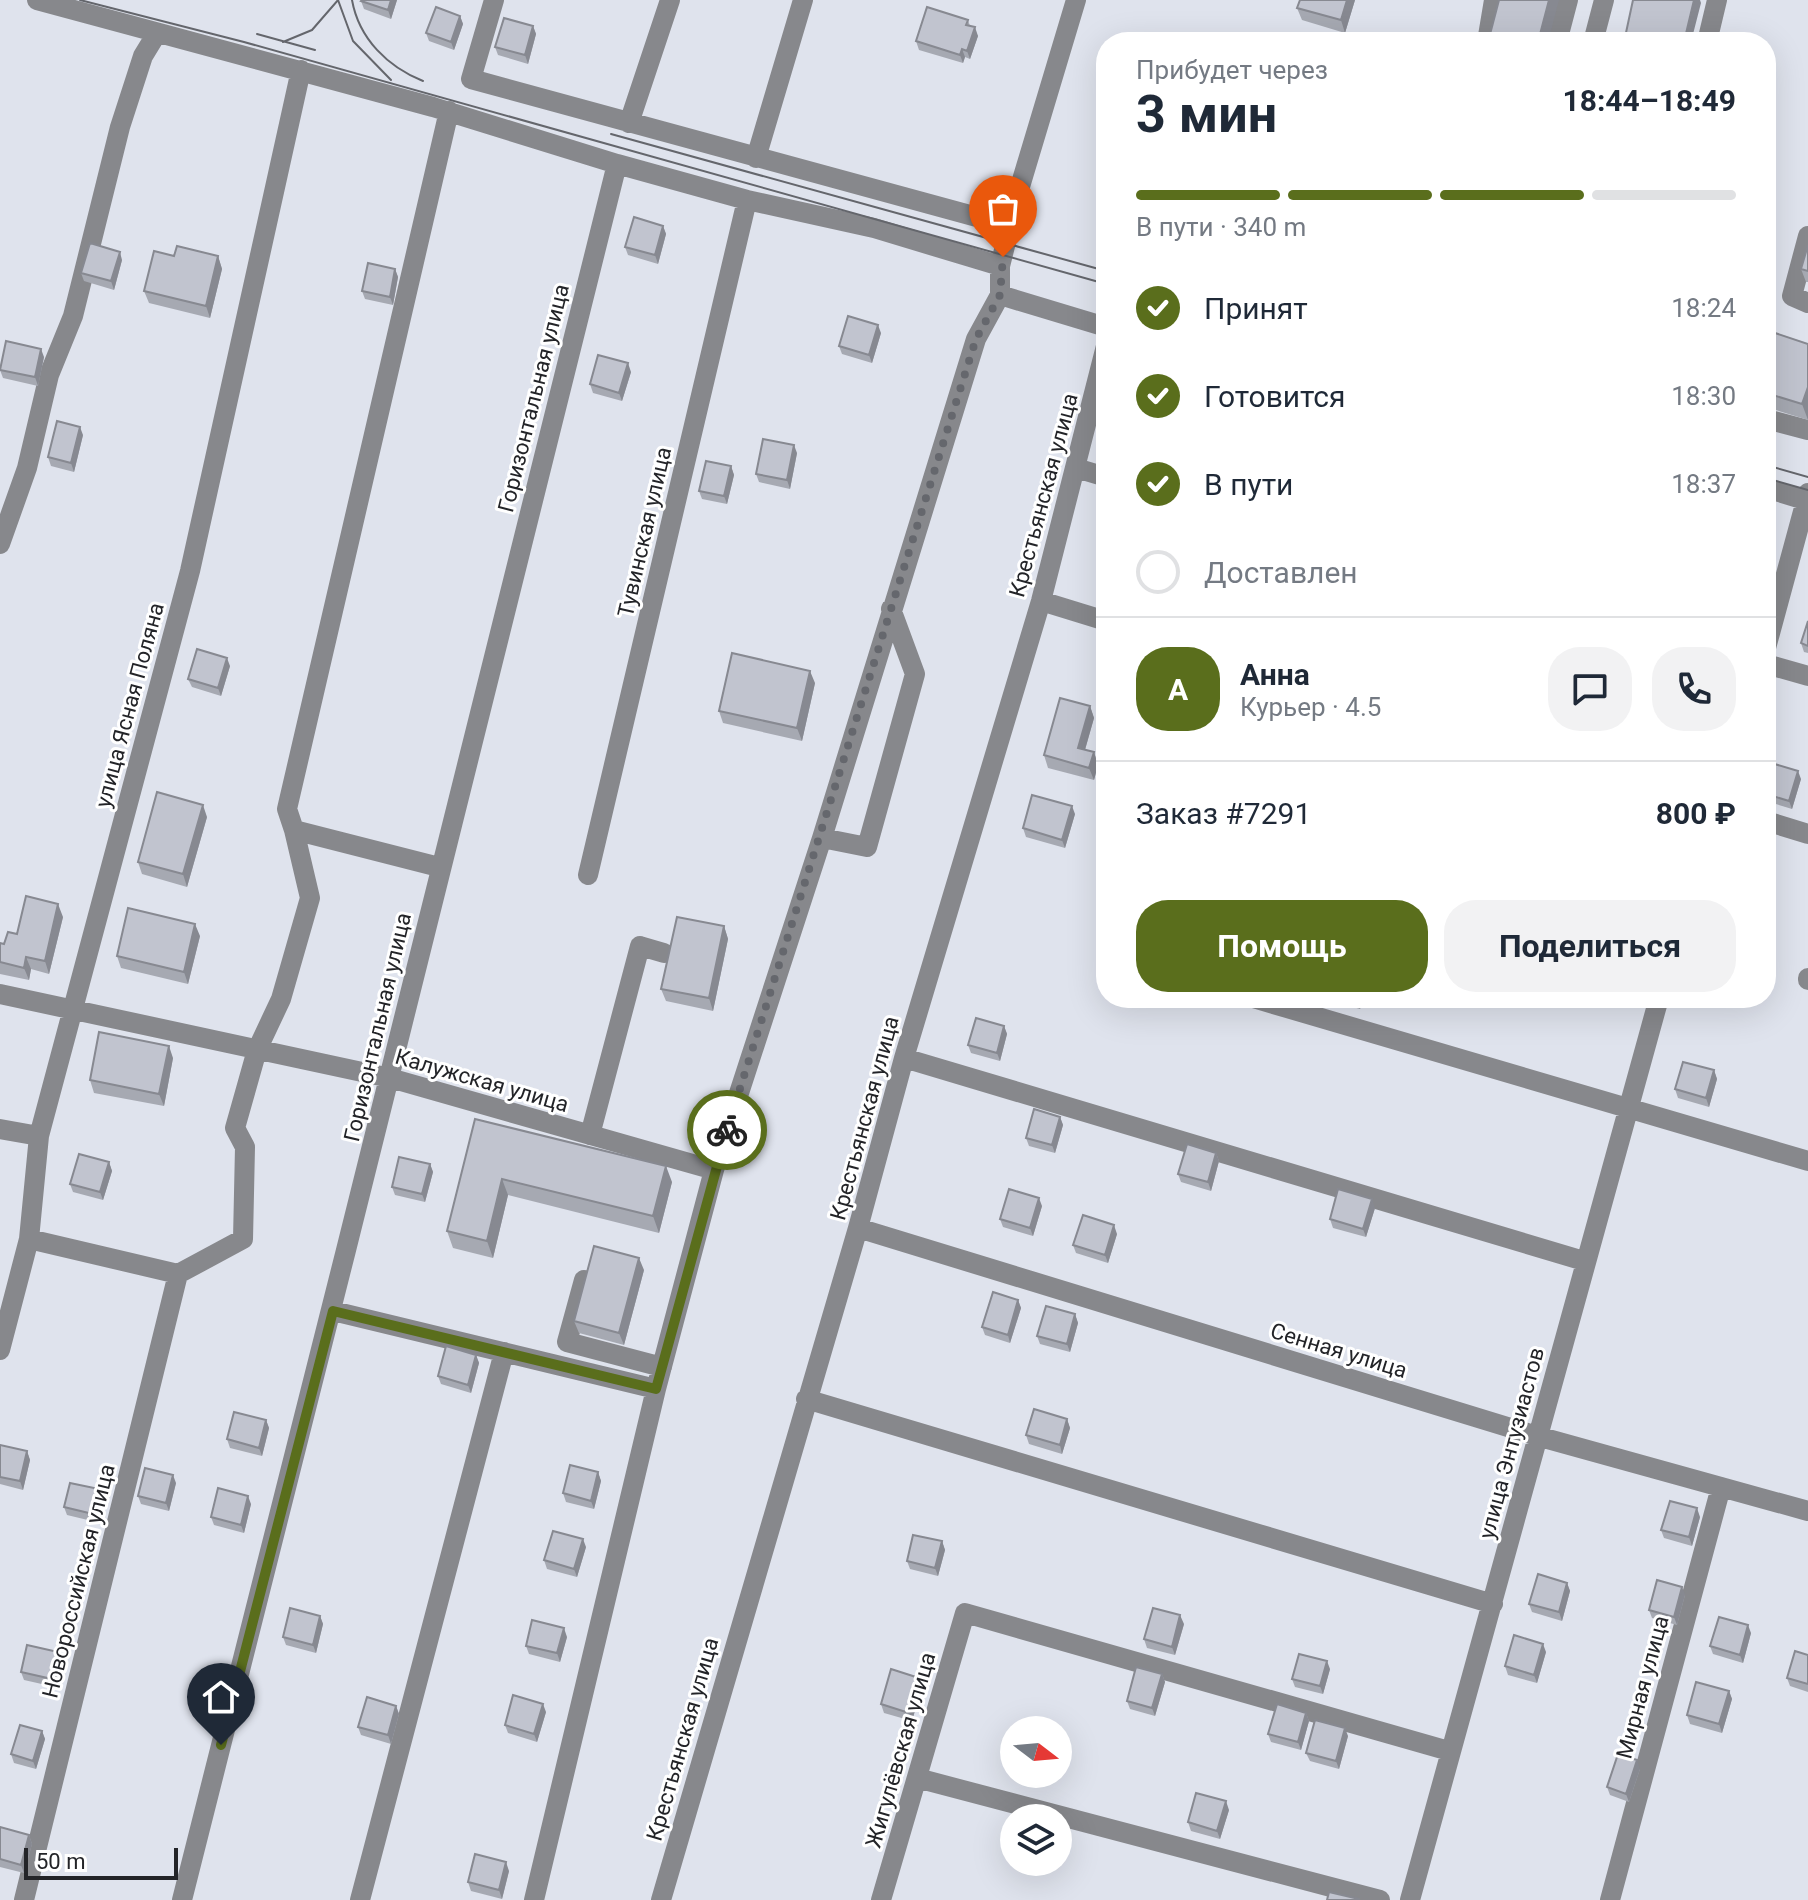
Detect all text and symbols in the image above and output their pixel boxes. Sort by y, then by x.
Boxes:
text: Прибудет через [1136,55,1328,85]
text: 18:44–18:49 [1562,83,1736,118]
text: 3 мин [1136,84,1277,145]
pin [969,175,1037,257]
icon: bag [981,187,1025,231]
text: В пути · 340 m [1136,212,1306,242]
street label: Горизонтальная улица [493,282,574,515]
icon: check [1136,286,1180,330]
text: Принят [1204,291,1308,326]
text: 18:24 [1671,293,1736,323]
icon: check [1136,374,1180,418]
text: Готовится [1204,379,1346,414]
text: 18:30 [1671,381,1736,411]
street label: Крестьянская улица [1004,390,1083,600]
street label: Тувинская улица [613,445,676,620]
icon: check [1136,462,1180,506]
text: В пути [1204,467,1293,502]
text: 18:37 [1671,469,1736,499]
text: Доставлен [1204,555,1358,590]
street label: улица Ясная Поляна [90,600,169,810]
button: chat [1548,647,1632,731]
button: phone [1652,647,1736,731]
text: Анна [1240,657,1310,692]
text: А [1168,672,1188,707]
text: Курьер · 4.5 [1240,692,1381,722]
text: Заказ #7291 [1136,796,1311,831]
text: 800 ₽ [1656,796,1736,831]
button: Помощь [1136,900,1428,992]
button: Поделиться [1444,900,1736,992]
street label: Горизонтальная улица [339,910,416,1144]
street label: Крестьянская улица [825,1013,904,1223]
street label: Калужская улица [392,1044,571,1117]
courier [687,1090,767,1170]
icon: bike [705,1108,749,1152]
street label: Сенная улица [1268,1318,1410,1383]
street label: улица Энтузиастов [1474,1345,1549,1542]
street label: Новороссийская улица [37,1462,120,1701]
street label: Мирная улица [1611,1613,1674,1761]
street label: Крестьянская улица [642,1635,723,1844]
street label: Жигулёвская улица [861,1650,940,1851]
pin [187,1663,255,1745]
icon: home [199,1675,243,1719]
north arrow [1000,1716,1072,1788]
map controls [1000,1716,1072,1876]
button: layers [1000,1804,1072,1876]
scale bar [24,1844,178,1880]
text: 50 m [36,1849,85,1874]

